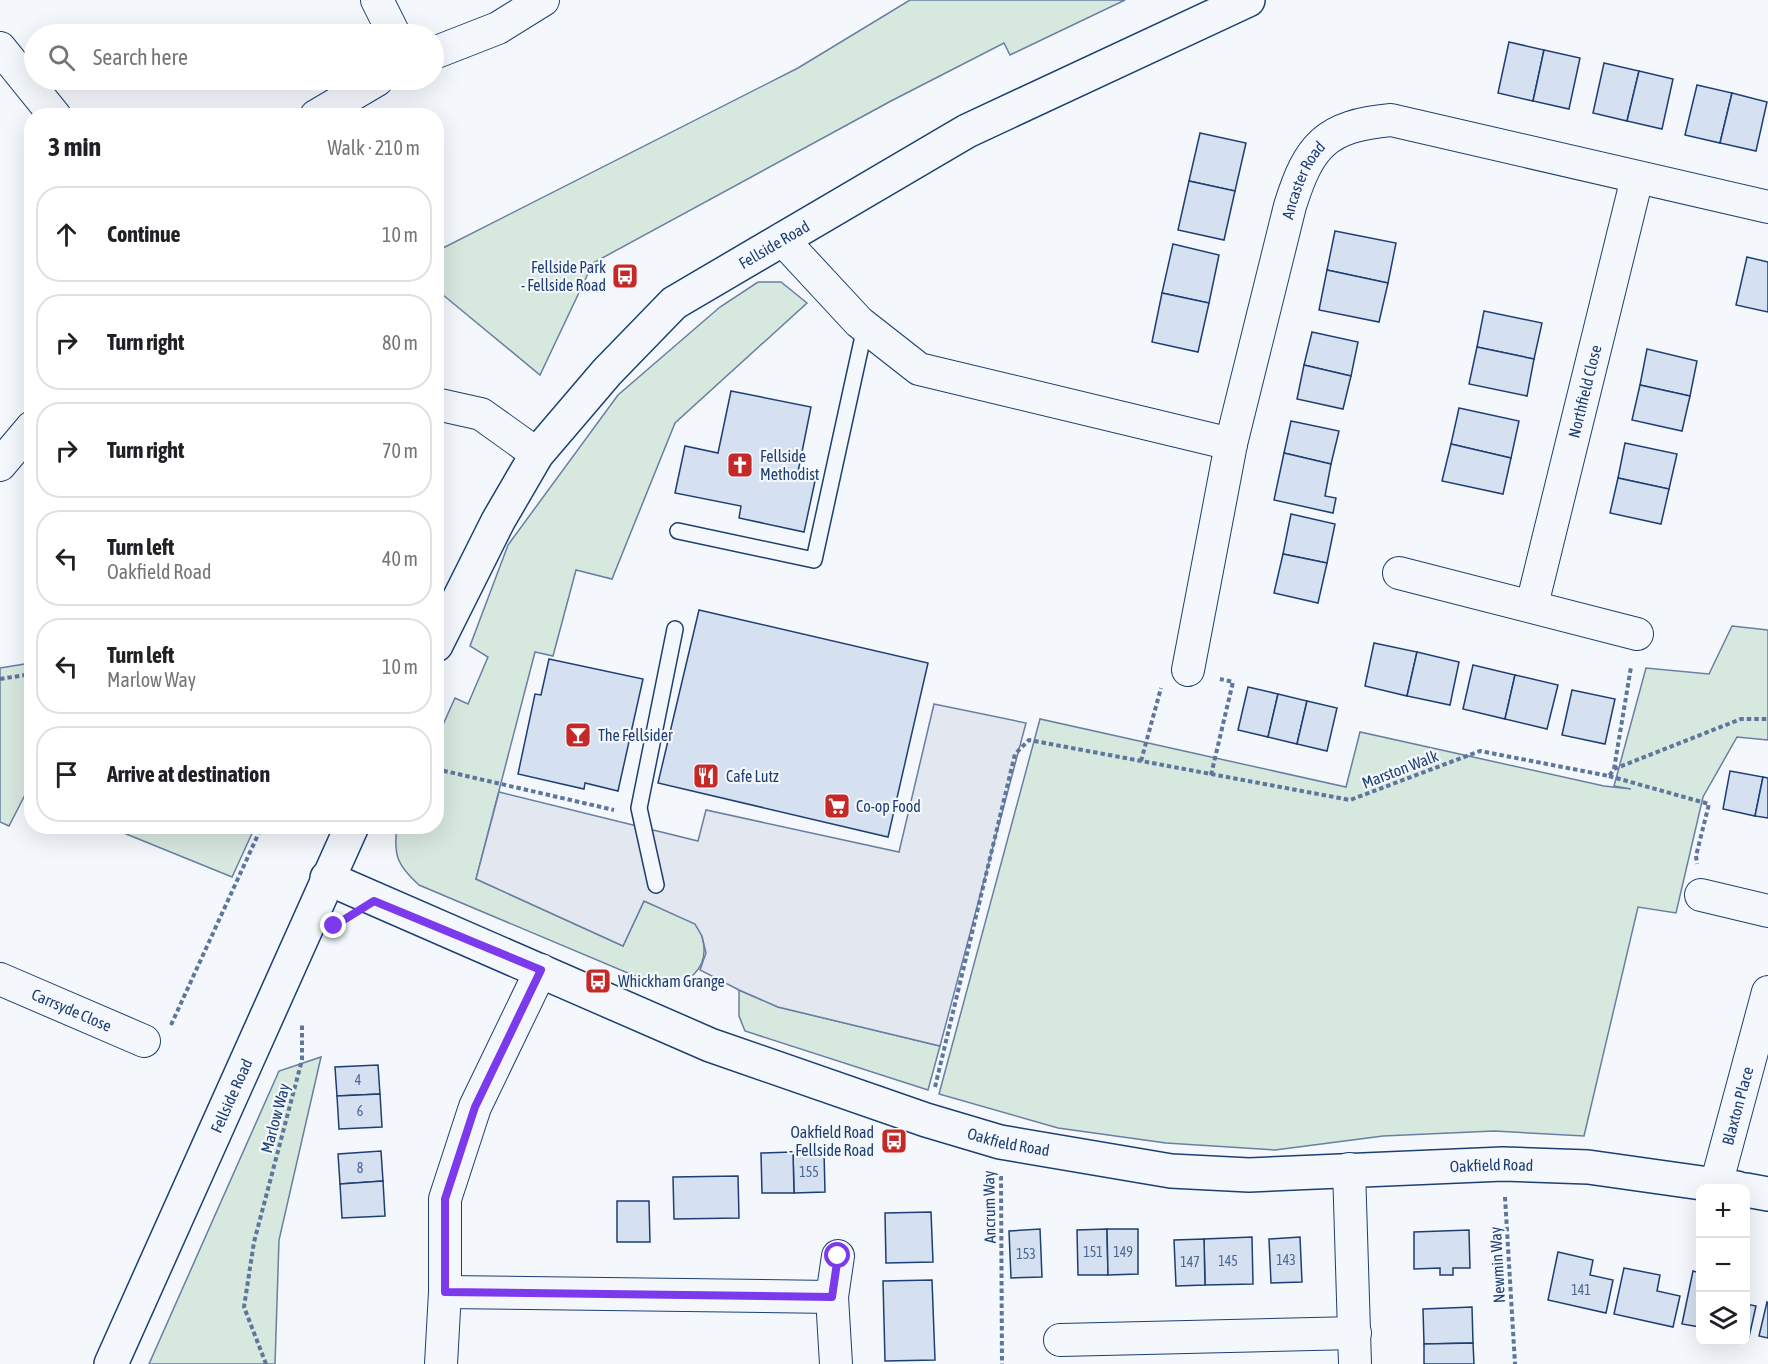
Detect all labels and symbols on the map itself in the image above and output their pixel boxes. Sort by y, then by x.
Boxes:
street label: Ancaster Road [1278,137,1328,221]
street label: Fellside Road [735,217,812,272]
place label: Fellside Park - Fellside Road [521,258,606,294]
bus stop icon: Fellside Park - Fellside Road [610,261,640,291]
street label: Northfield Close [1564,343,1605,440]
place label: Fellside Methodist [760,447,820,483]
church icon: Fellside Methodist [725,450,755,480]
bar icon: The Fellsider [563,720,593,750]
place label: The Fellsider [598,726,673,744]
street label: Marston Walk [1359,746,1441,792]
restaurant icon: Cafe Lutz [691,761,721,791]
place label: Cafe Lutz [726,767,779,785]
supermarket icon: Co-op Food [822,791,852,821]
place label: Co-op Food [856,797,921,816]
route end [320,912,346,938]
bus stop icon: Whickham Grange [583,966,613,996]
place label: Whickham Grange [618,972,725,991]
street label: Carrsyde Close [29,985,114,1035]
street label: Fellside Road [207,1056,256,1135]
street label: Blaxton Place [1718,1065,1756,1147]
house number: 4 [355,1072,362,1088]
street label: Marlow Way [257,1081,294,1155]
house number: 6 [357,1103,364,1119]
place label: Oakfield Road - Fellside Road [789,1123,874,1159]
street label: Oakfield Road [965,1124,1051,1159]
bus stop icon: Oakfield Road - Fellside Road [879,1126,909,1156]
street label: Oakfield Road [1449,1155,1534,1175]
house number: 8 [357,1160,364,1176]
house number: 155 [799,1164,819,1180]
street label: Ancrum Way [979,1170,1000,1244]
street label: Newmin Way [1486,1226,1509,1304]
route start [824,1242,850,1268]
house number: 151 [1083,1244,1103,1260]
house number: 149 [1113,1244,1133,1260]
house number: 153 [1016,1246,1036,1262]
house number: 143 [1276,1252,1296,1268]
house number: 145 [1218,1253,1238,1269]
house number: 147 [1180,1254,1200,1270]
house number: 141 [1571,1282,1591,1298]

